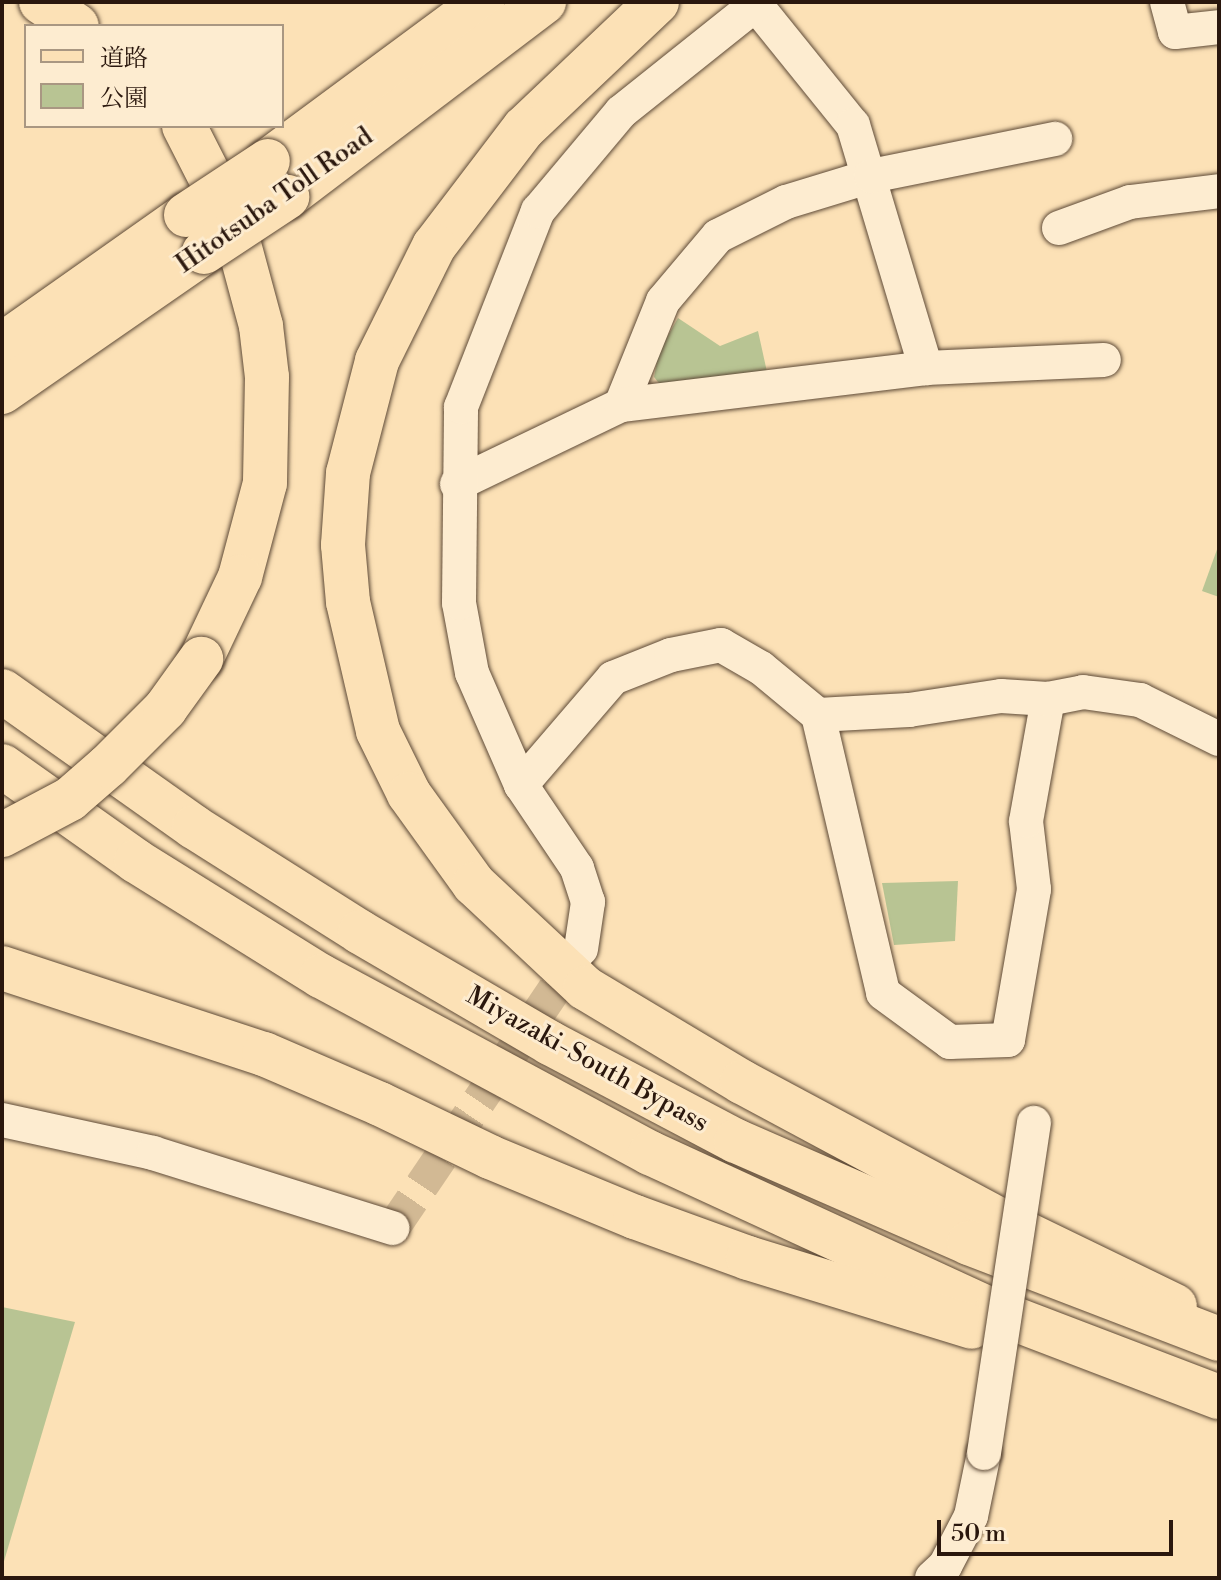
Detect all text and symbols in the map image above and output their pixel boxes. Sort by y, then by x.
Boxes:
legend [24,24,284,128]
text: 道路 [100,44,148,74]
text: 公園 [100,84,148,114]
street label: Hitotsuba Toll Road [171,121,379,281]
street label: Miyazaki-South Bypass [461,980,713,1140]
scale bar [941,1504,1177,1554]
text: 50 m [951,1519,1006,1549]

